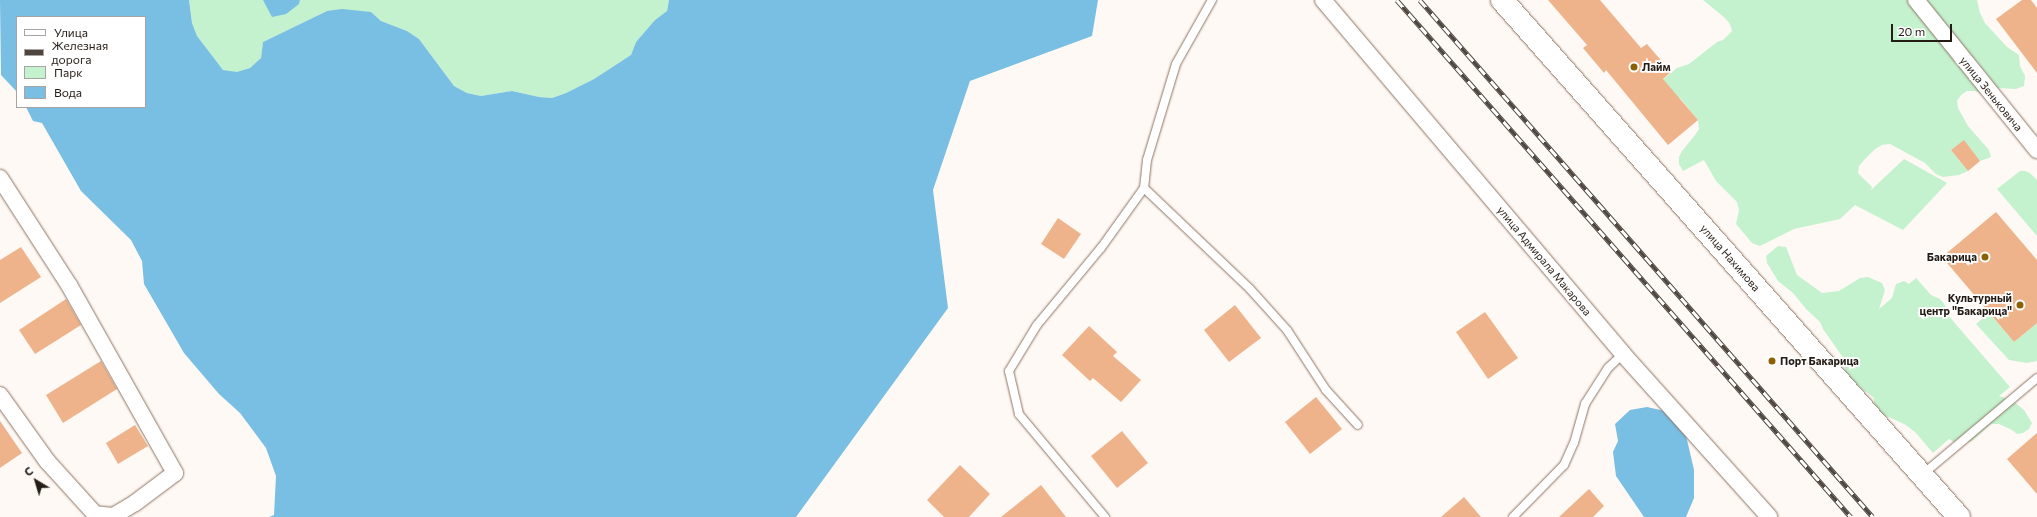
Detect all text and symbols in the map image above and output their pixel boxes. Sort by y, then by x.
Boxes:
legend [16,16,146,108]
scale bar [1893,16,1954,42]
text: 20 m [1898,24,1925,38]
text: Улица [54,25,88,39]
text: Железная дорога [52,38,108,66]
street label: улица Зеньковича [1957,54,2025,134]
place label: Лайм [1642,60,1671,74]
marker: Лайм [1629,62,1639,72]
text: Парк [54,65,83,79]
text: Вода [54,85,82,99]
street label: улица Адмирала Макарова [1494,204,1594,318]
street label: улица Нахимова [1697,222,1763,294]
place label: Бакарица [1927,250,1977,264]
marker: Бакарица [1980,252,1990,262]
place label: Культурный центр "Бакарица" [1920,292,2012,318]
marker: Культурный центр "Бакарица" [2015,300,2025,310]
place label: Порт Бакарица [1780,354,1859,368]
marker: Порт Бакарица [1767,356,1777,366]
north arrow [16,461,56,501]
text: С [21,464,35,479]

